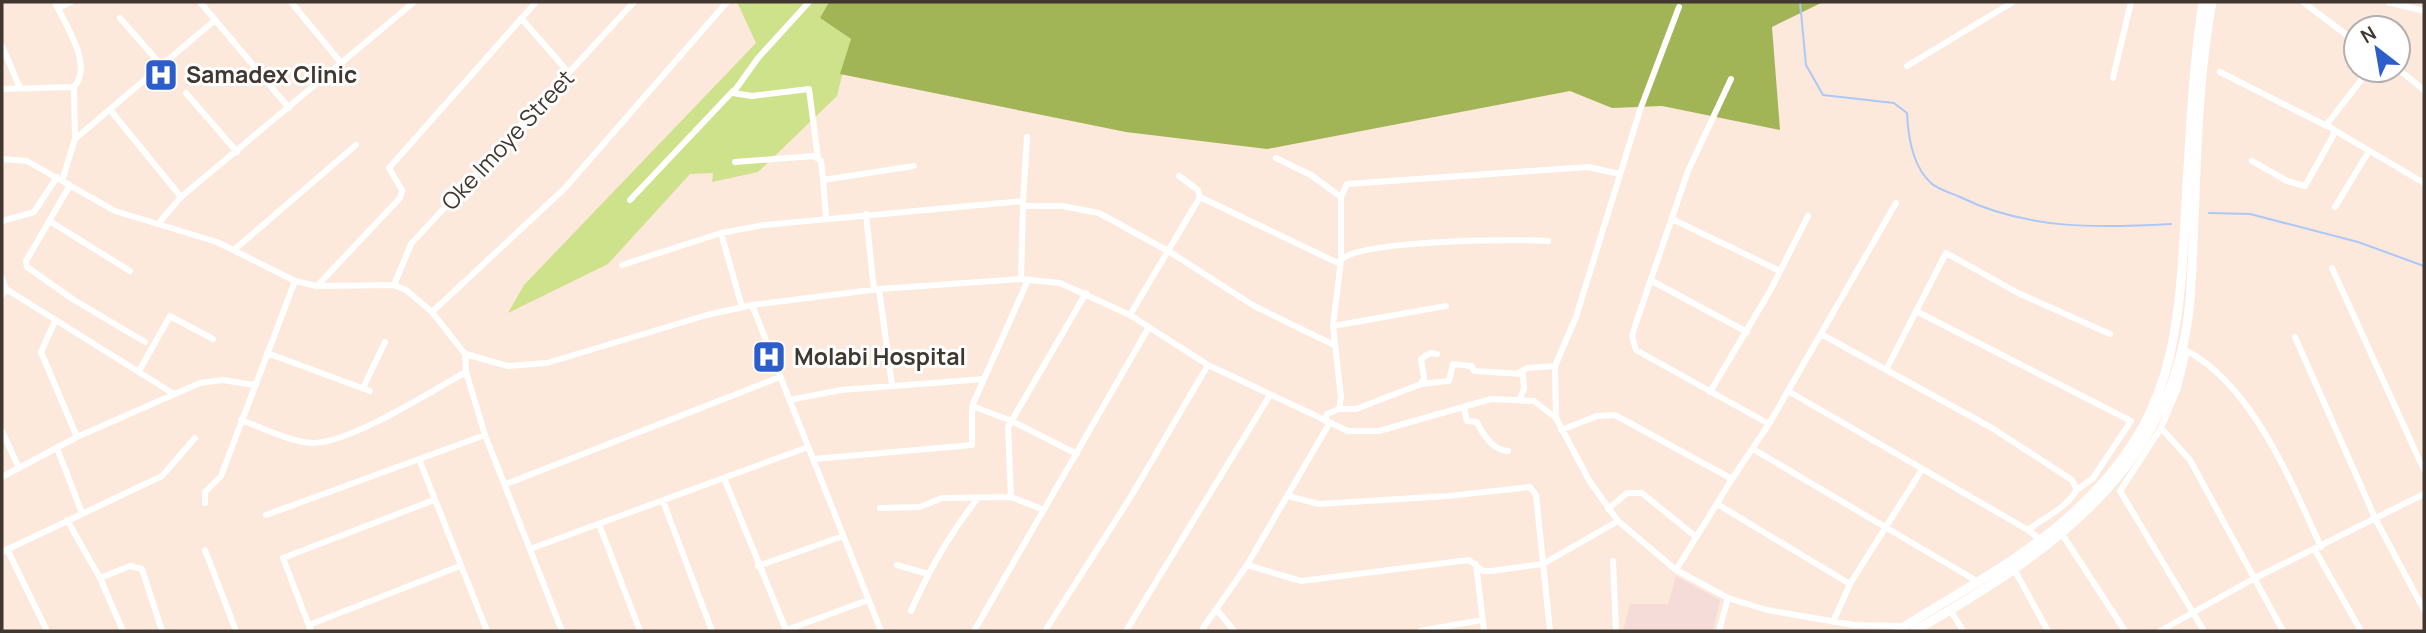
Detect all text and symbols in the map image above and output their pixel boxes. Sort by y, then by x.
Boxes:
north arrow [2342,14,2412,84]
text: N [2356,20,2381,49]
hospital icon: Samadex Clinic [142,56,180,94]
place label: Samadex Clinic [186,58,357,90]
street label: Oke Imoye Street [434,62,581,216]
hospital icon: Molabi Hospital [750,338,788,376]
place label: Molabi Hospital [794,340,966,372]

